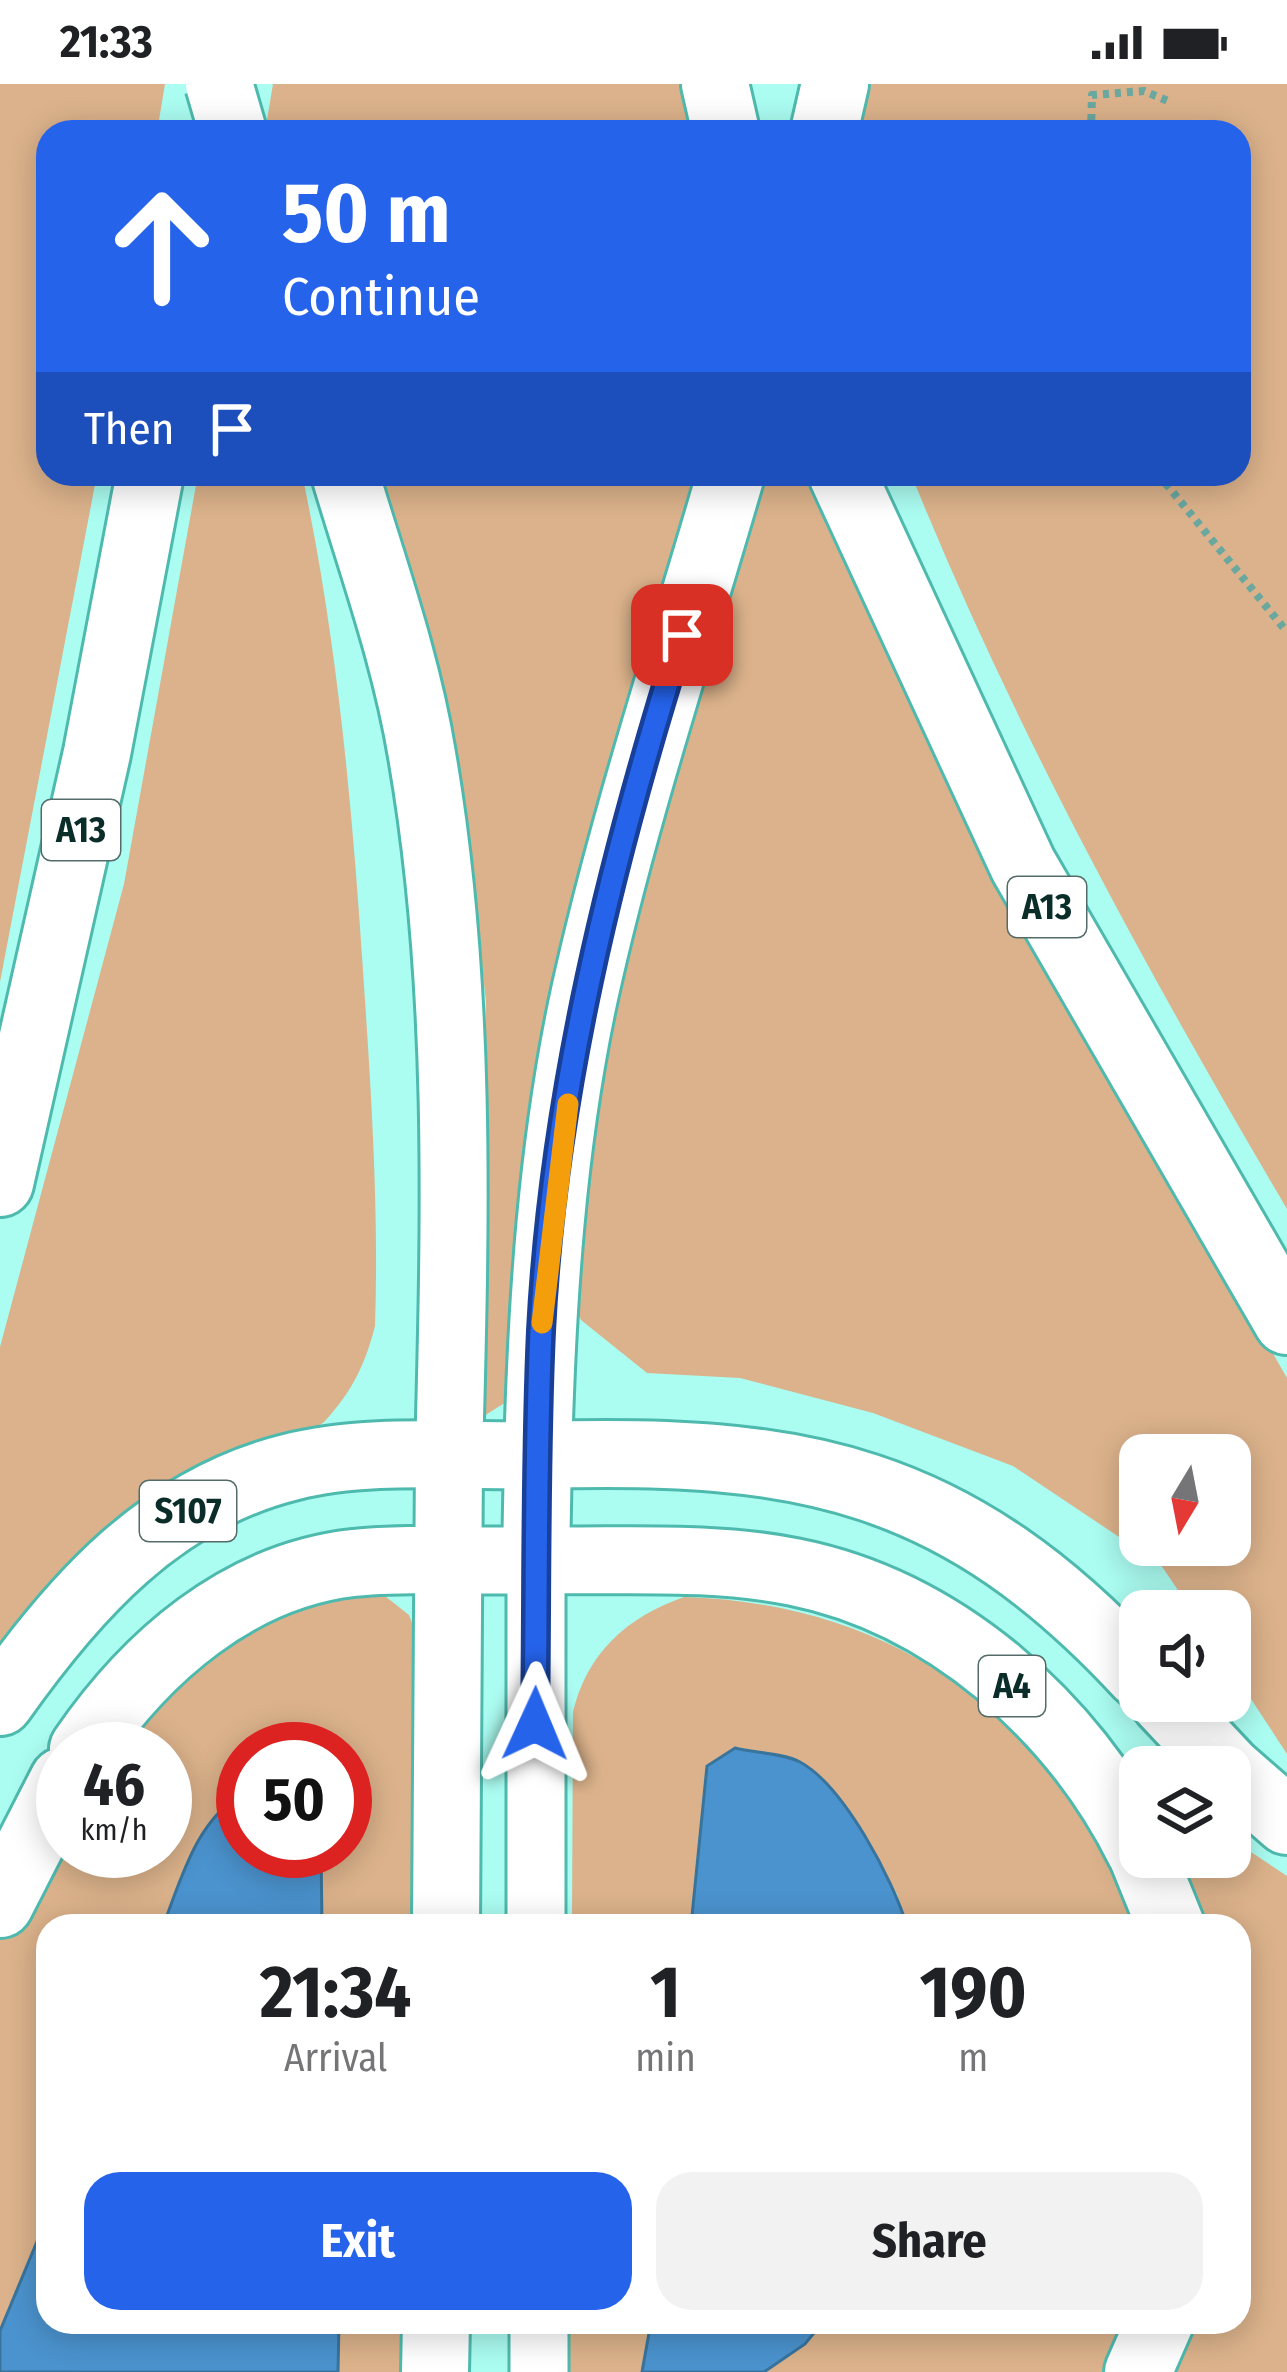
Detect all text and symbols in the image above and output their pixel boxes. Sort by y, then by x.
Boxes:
text: 21:33 [60,15,153,69]
text: 50 m [282,163,451,264]
icon: ahead [84,168,240,324]
text: Continue [282,265,480,329]
icon: arrive [199,396,265,462]
text: Then [84,402,175,456]
pin [631,584,733,686]
icon: arrive [649,602,715,668]
road number: A13 [42,800,120,860]
road number: A13 [1008,877,1086,937]
north arrow [1119,1434,1251,1566]
map controls [1119,1434,1251,1878]
road number: S107 [140,1481,236,1541]
button: sound [1119,1590,1251,1722]
road number: A4 [979,1656,1045,1716]
position arrow [472,1661,598,1787]
speed limit sign: 50 [216,1722,372,1878]
button: layers [1119,1746,1251,1878]
text: 46 [83,1749,145,1821]
text: km/h [81,1812,147,1848]
text: 21:34 [260,1950,411,2036]
text: 1 [650,1950,681,2036]
text: 190 [920,1950,1027,2036]
text: Arrival [284,2035,387,2081]
text: min [635,2035,696,2081]
text: m [958,2035,988,2081]
button: Exit [84,2172,632,2310]
button: Share [656,2172,1203,2310]

